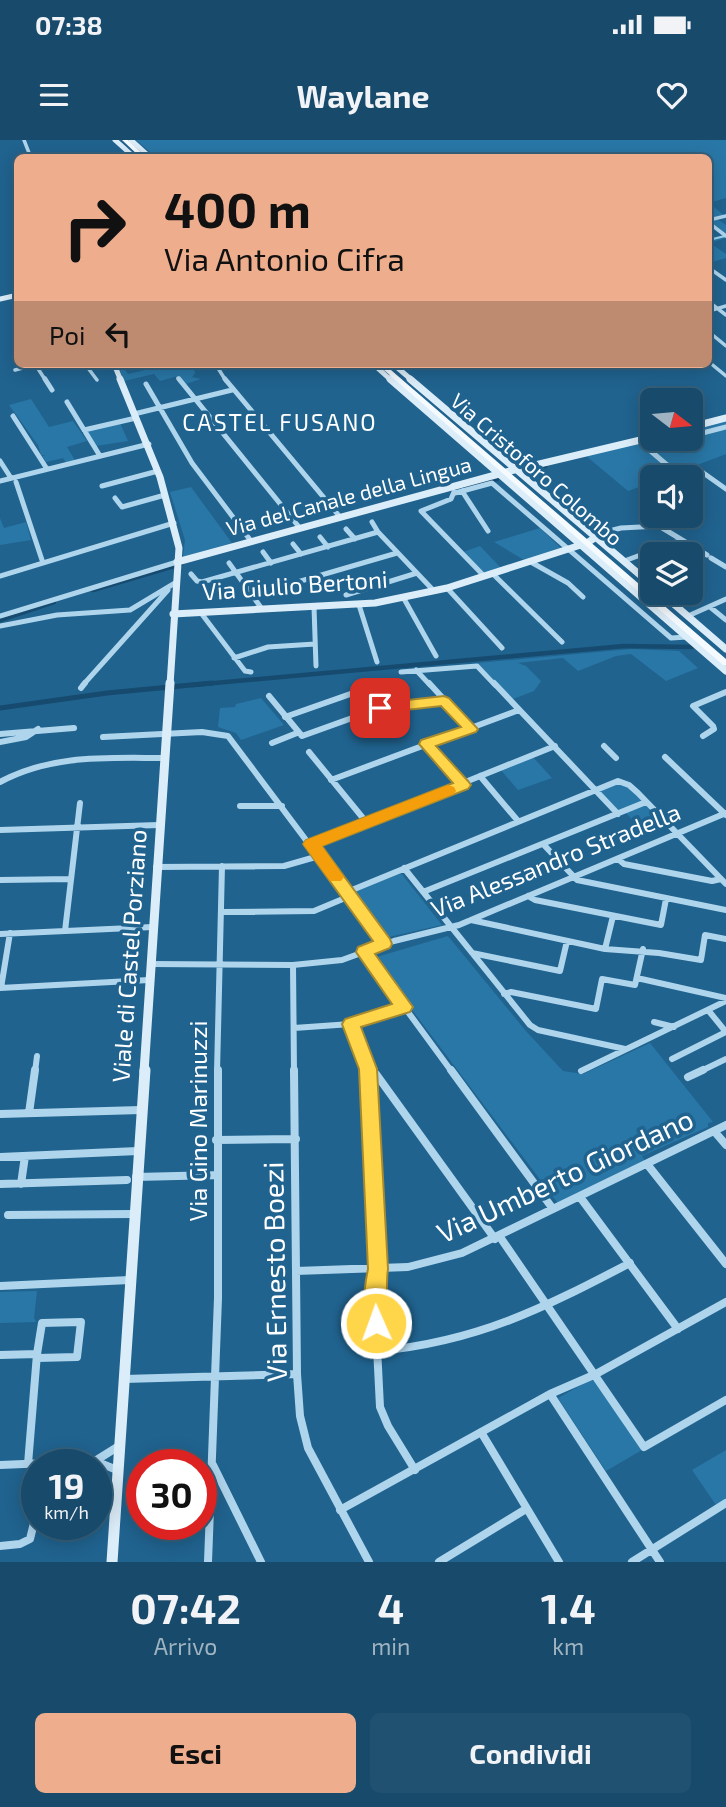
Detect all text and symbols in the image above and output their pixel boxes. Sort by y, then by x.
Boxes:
text: 07:38 [35,9,103,40]
icon: menu [35,76,73,114]
text: Waylane [296,76,430,114]
icon: heart [653,76,691,114]
text: 400 m [164,179,311,238]
icon: right [49,182,140,273]
text: Via Antonio Cifra [164,239,405,277]
icon: left [99,315,137,353]
text: Poi [49,319,85,350]
street label: Via Cristoforo Colombo [446,388,628,550]
north arrow [640,388,704,452]
map controls [640,388,703,605]
district label: CASTEL FUSANO [182,408,378,436]
street label: Via del Canale della Lingua [223,451,474,540]
button: sound [640,465,703,528]
button: layers [640,542,703,605]
street label: Via Giulio Bertoni [201,564,389,605]
pin [350,678,410,738]
icon: arrive [361,689,399,727]
street label: Via Alessandro Stradella [427,796,684,923]
street label: Viale di Castel Porziano [105,829,152,1083]
street label: Via Gino Marinuzzi [183,1021,212,1221]
street label: Via Umberto Giordano [431,1101,698,1249]
street label: Via Ernesto Boezi [255,1162,293,1382]
position arrow [339,1286,413,1360]
speed limit sign: 30 [126,1449,217,1540]
text: 19 [49,1464,84,1506]
text: km/h [44,1501,89,1523]
text: 07:42 [130,1582,241,1632]
text: 4 [377,1582,404,1632]
text: 1.4 [541,1582,596,1632]
text: Arrivo [154,1632,217,1660]
text: min [371,1632,410,1660]
text: km [552,1632,584,1660]
button: Esci [35,1713,356,1793]
button: Condividi [370,1713,691,1793]

